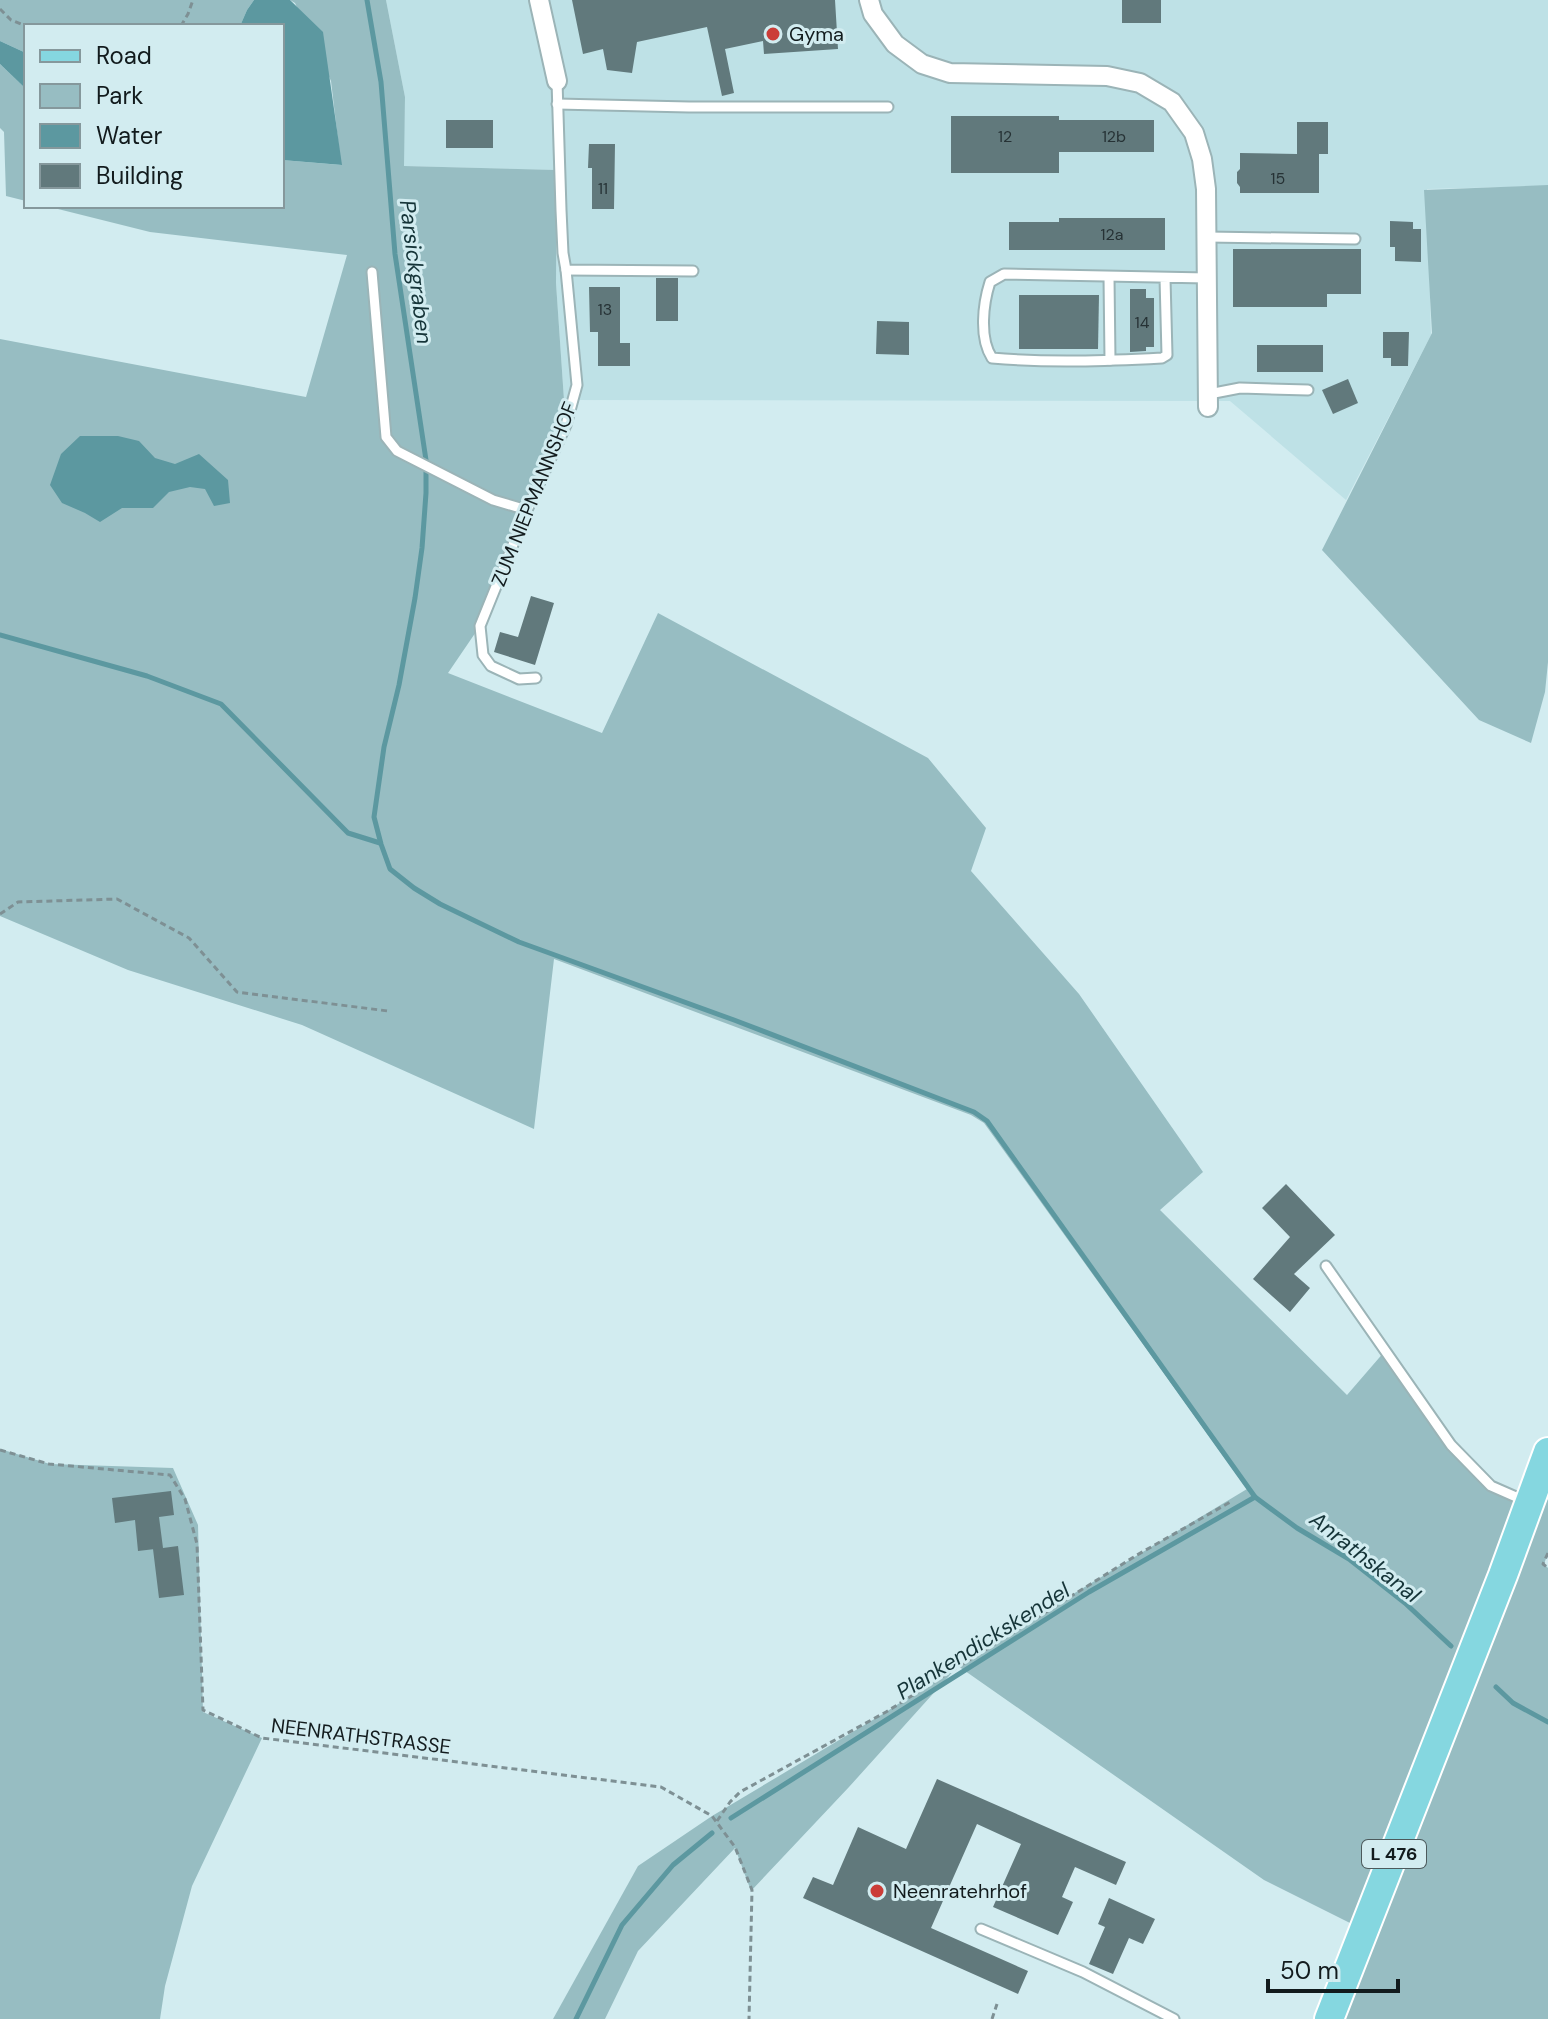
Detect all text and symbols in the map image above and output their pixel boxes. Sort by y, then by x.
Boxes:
place label: Gyma [789,21,844,47]
legend [24,24,284,208]
marker: Gyma [764,25,782,43]
text: Road [96,40,152,71]
text: Park [96,80,143,111]
text: Water [96,120,162,151]
house number: 12 [998,126,1012,147]
house number: 12b [1102,126,1126,147]
text: Building [96,160,183,191]
house number: 15 [1271,168,1285,189]
house number: 11 [598,178,608,199]
water label: Parsickgraben [393,198,439,346]
house number: 12a [1101,224,1123,245]
house number: 13 [598,299,612,320]
house number: 14 [1135,312,1150,333]
street label: ZUM NIEPMANNSHOF [485,398,583,590]
water label: Anrathskanal [1303,1504,1427,1610]
water label: Plankendickskendel [891,1575,1076,1706]
street label: NEENRATHSTRASSE [270,1712,452,1760]
road number: L 476 [1362,1840,1426,1868]
place label: Neenratehrhof [893,1878,1027,1904]
marker: Neenratehrhof [868,1882,886,1900]
scale bar [1268,1943,1398,1993]
text: 50 m [1280,1955,1339,1986]

